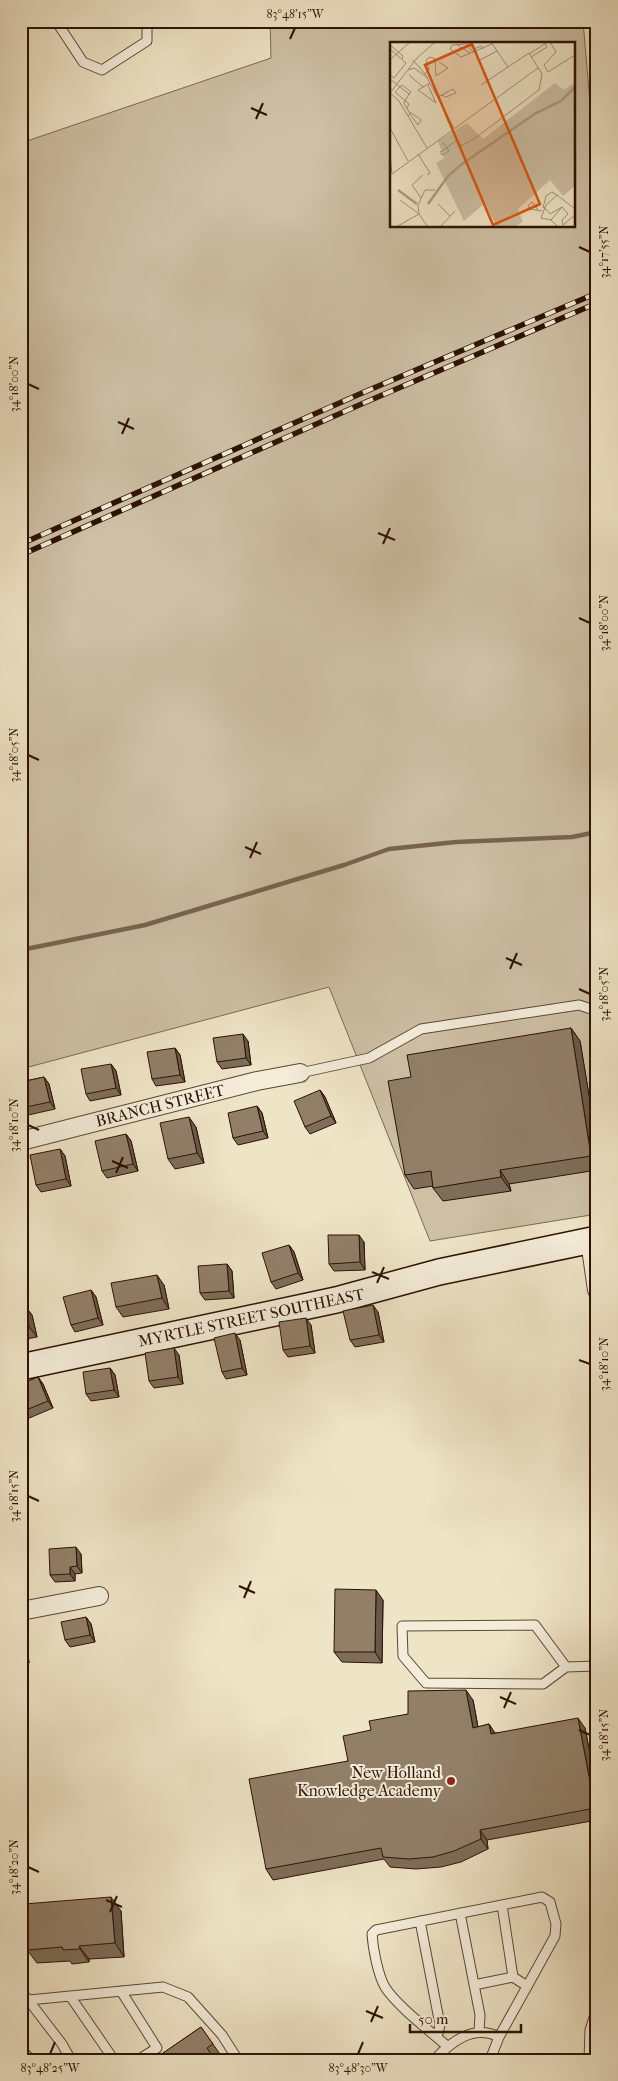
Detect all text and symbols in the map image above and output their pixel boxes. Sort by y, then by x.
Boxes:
text: 83°48'15"W [267,7,325,21]
inset map [390,42,576,228]
text: 34°17'55"N [597,225,611,279]
text: 34°18'00"N [7,356,21,412]
text: 34°18'00"N [597,595,611,651]
text: 34°18'05"N [7,728,21,782]
text: 34°18'05"N [597,967,611,1021]
street label: BRANCH STREET [94,1080,227,1131]
text: 34°18'10"N [7,1098,21,1152]
street label: MYRTLE STREET SOUTHEAST [136,1284,366,1351]
text: 34°18'10"N [597,1337,611,1391]
text: 34°18'15"N [7,1470,21,1522]
text: 34°18'15"N [597,1709,611,1761]
place label: New Holland Knowledge Academy [297,1763,441,1800]
marker: New Holland Knowledge Academy [445,1775,457,1787]
text: 34°18'20"N [7,1839,21,1895]
scale bar [410,2001,522,2033]
text: 50 m [418,2010,449,2028]
text: 83°48'25"W [21,2061,81,2075]
text: 83°48'30"W [329,2061,389,2075]

